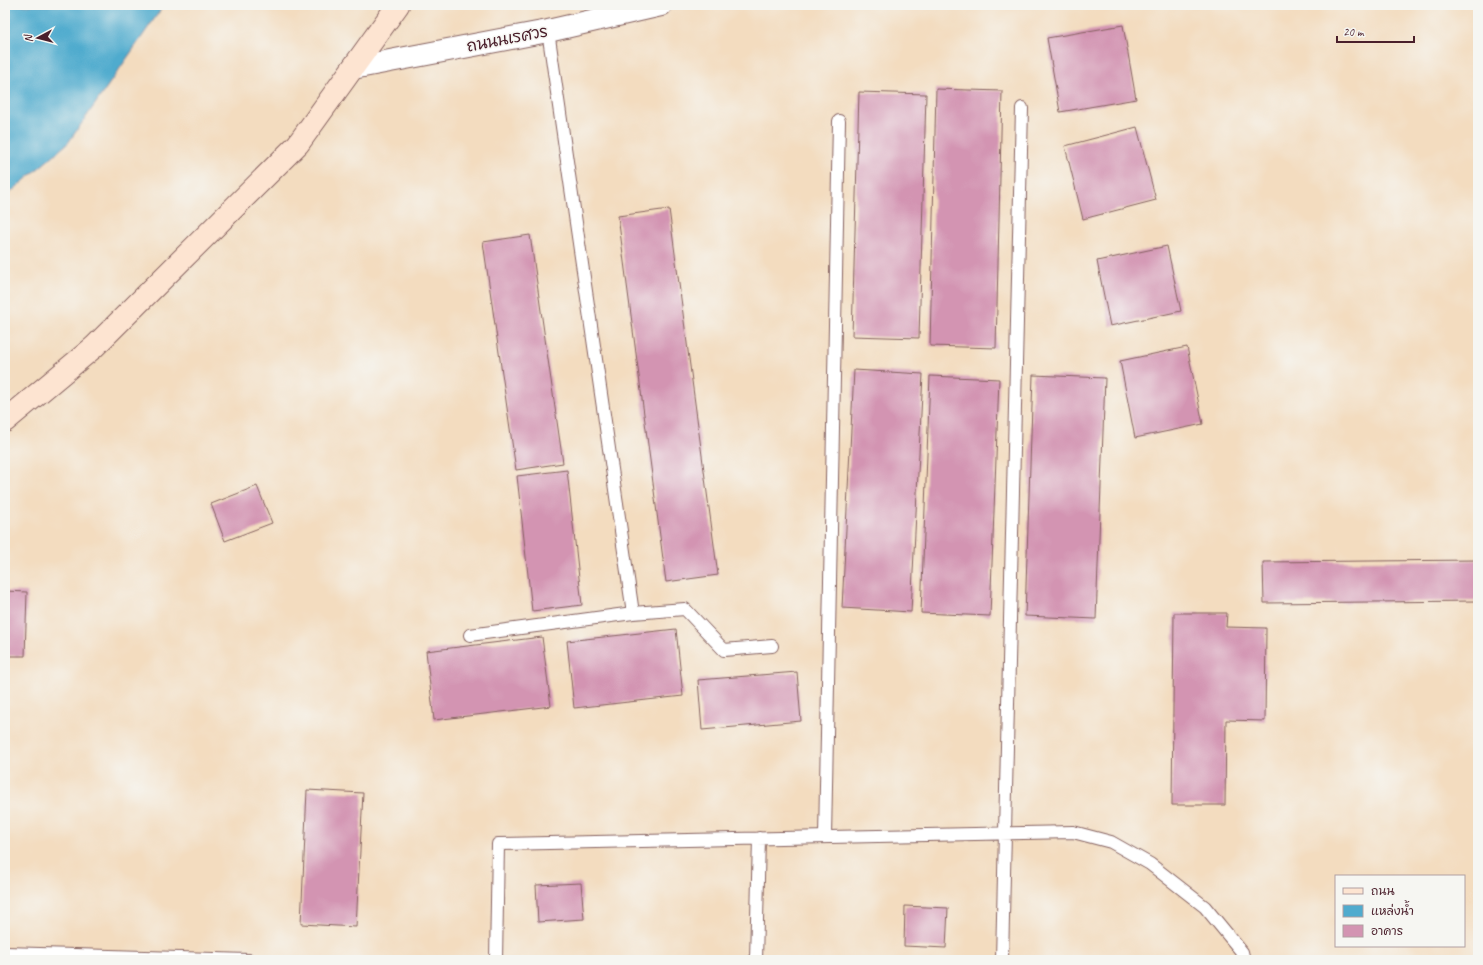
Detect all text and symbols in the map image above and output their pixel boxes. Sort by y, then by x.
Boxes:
north arrow [18,18,58,58]
scale bar [1337,18,1414,44]
street label: ถนนนเรศวร [465,21,550,57]
text: 20 m [1343,24,1365,40]
text: N [20,33,35,43]
legend [1335,875,1465,947]
text: ถนน [1371,883,1395,899]
text: แหล่งน้ำ [1371,900,1414,919]
text: อาคาร [1371,923,1403,939]

